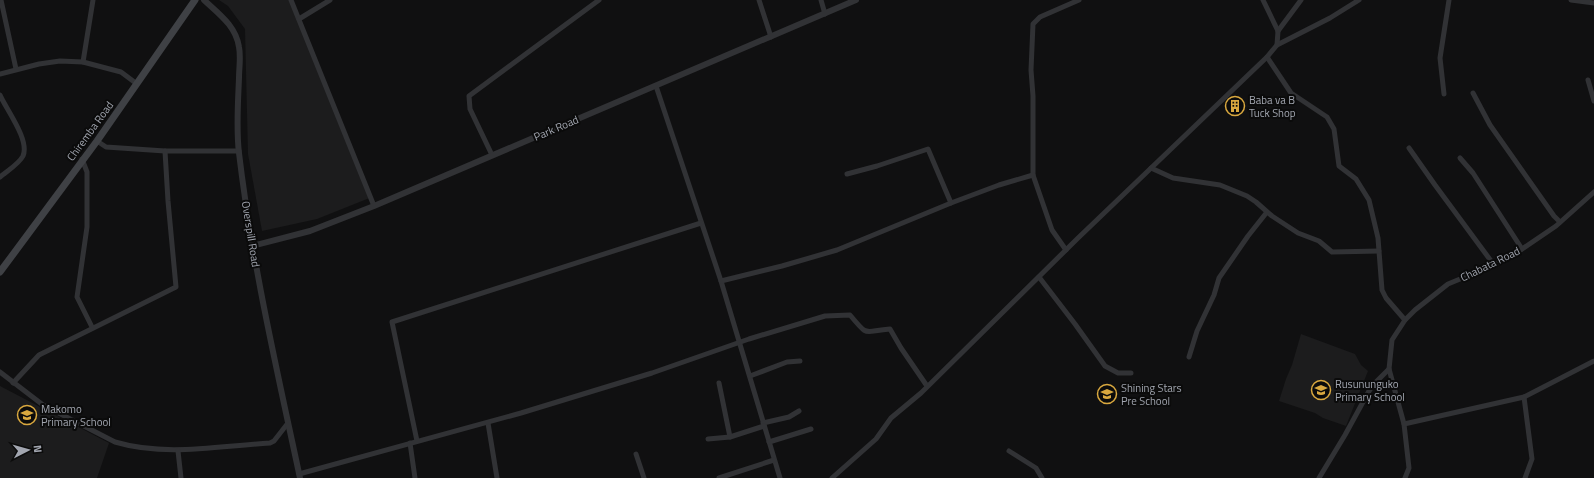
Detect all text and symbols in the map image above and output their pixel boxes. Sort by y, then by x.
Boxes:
place label: Baba va B Tuck Shop [1249,92,1296,121]
building icon: Baba va B Tuck Shop [1224,95,1246,117]
street label: Chiremba Road [63,98,117,164]
street label: Park Road [531,111,581,145]
street label: Overspill Road [238,200,264,268]
street label: Chabata Road [1458,243,1523,285]
place label: Rusununguko Primary School [1335,376,1405,405]
school or university icon: Rusununguko Primary School [1310,379,1332,401]
place label: Shining Stars Pre School [1121,380,1182,409]
school or university icon: Shining Stars Pre School [1096,383,1118,405]
place label: Makomo Primary School [41,401,111,430]
school or university icon: Makomo Primary School [16,404,38,426]
north arrow [8,430,48,470]
text: N [30,444,46,454]

